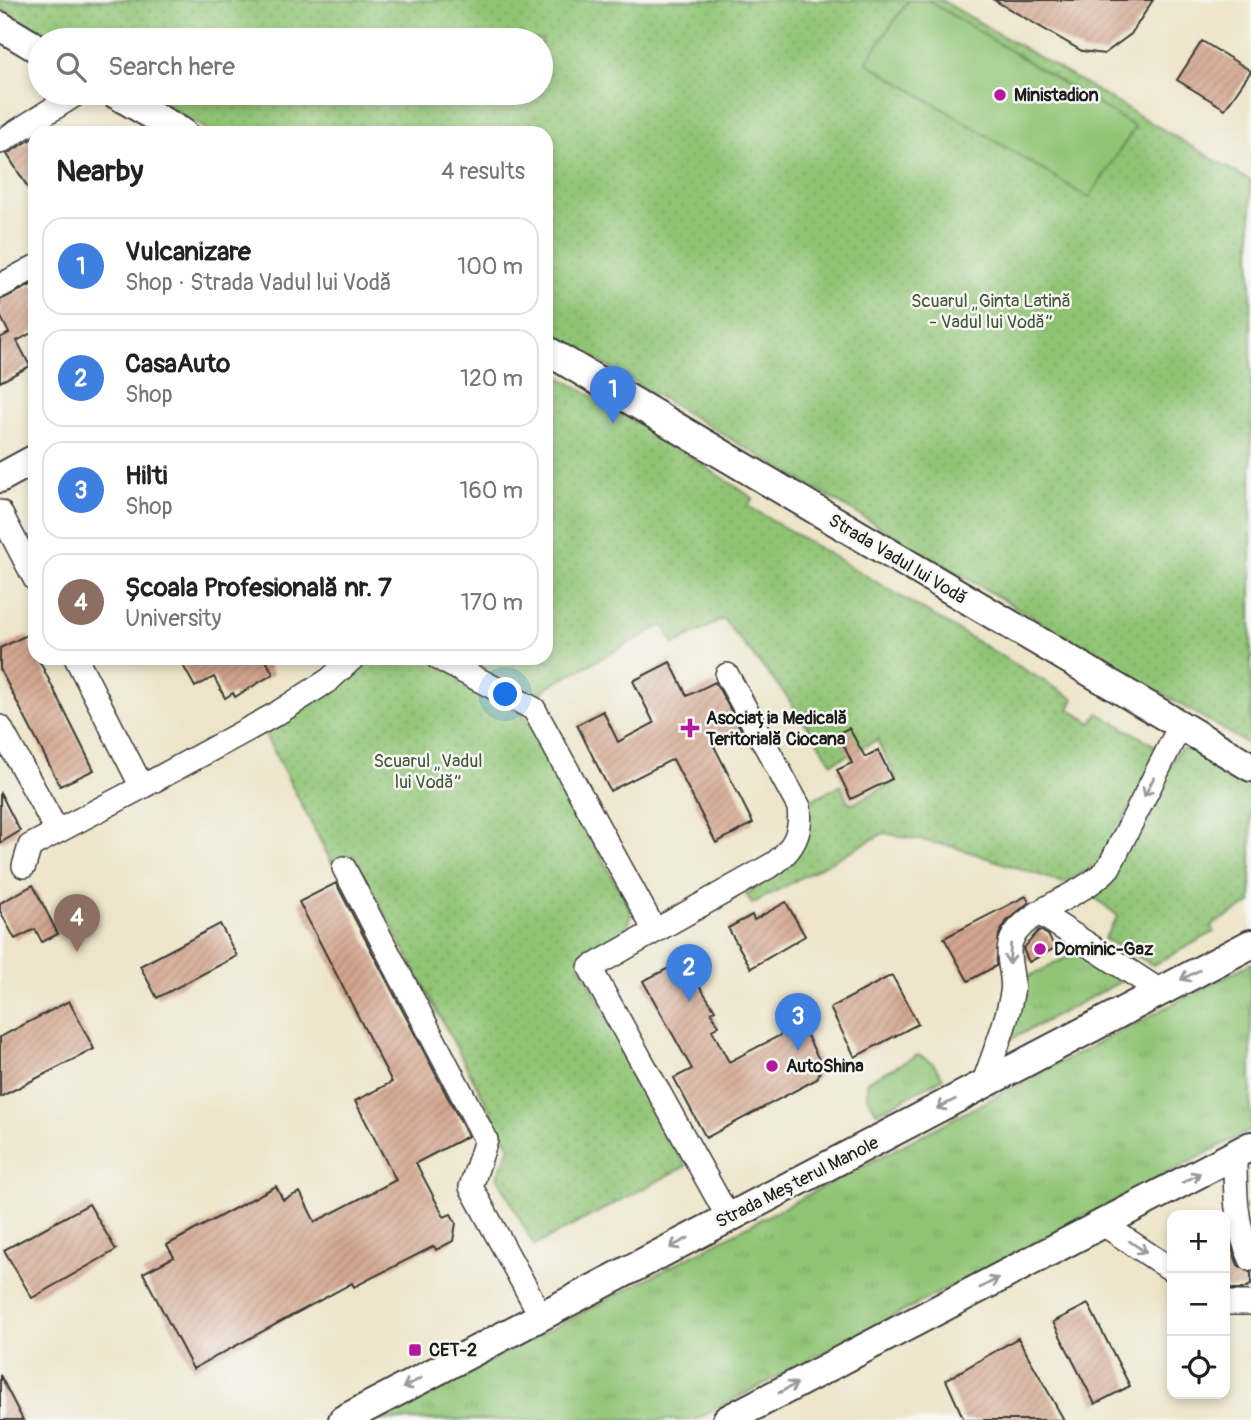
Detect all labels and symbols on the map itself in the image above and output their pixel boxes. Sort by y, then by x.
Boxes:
place label: Ministadion [1014,84,1099,107]
marker: Ministadion [992,87,1008,103]
park label: Scuarul „Ginta Latină - Vadul lui Vodă” [911,290,1071,334]
pin: 1 [590,366,636,424]
street label: Strada Vadul lui Vodă [824,509,971,610]
your location [488,677,522,711]
place label: Asociația Medicală Teritorială Ciocana [705,707,847,751]
marker: Asociația Medicală Teritorială Ciocana [680,718,700,738]
park label: Scuarul „Vadul lui Vodă” [373,750,483,794]
one-way arrow [1142,776,1156,797]
pin: 4 [54,894,100,952]
place label: Dominic-Gaz [1054,938,1154,961]
marker: Dominic-Gaz [1032,941,1048,957]
one-way arrow [1003,942,1016,965]
pin: 2 [666,944,712,1002]
one-way arrow [1181,969,1201,983]
pin: 3 [775,993,821,1051]
place label: AutoShina [786,1055,864,1078]
marker: AutoShina [764,1058,780,1074]
one-way arrow [936,1098,957,1112]
street label: Strada Meșterul Manole [712,1131,883,1234]
one-way arrow [1180,1170,1201,1184]
one-way arrow [669,1237,690,1250]
one-way arrow [1127,1240,1147,1254]
one-way arrow [978,1276,999,1289]
place label: CET-2 [429,1339,477,1362]
marker: CET-2 [407,1342,423,1358]
one-way arrow [403,1377,423,1391]
one-way arrow [777,1381,797,1395]

